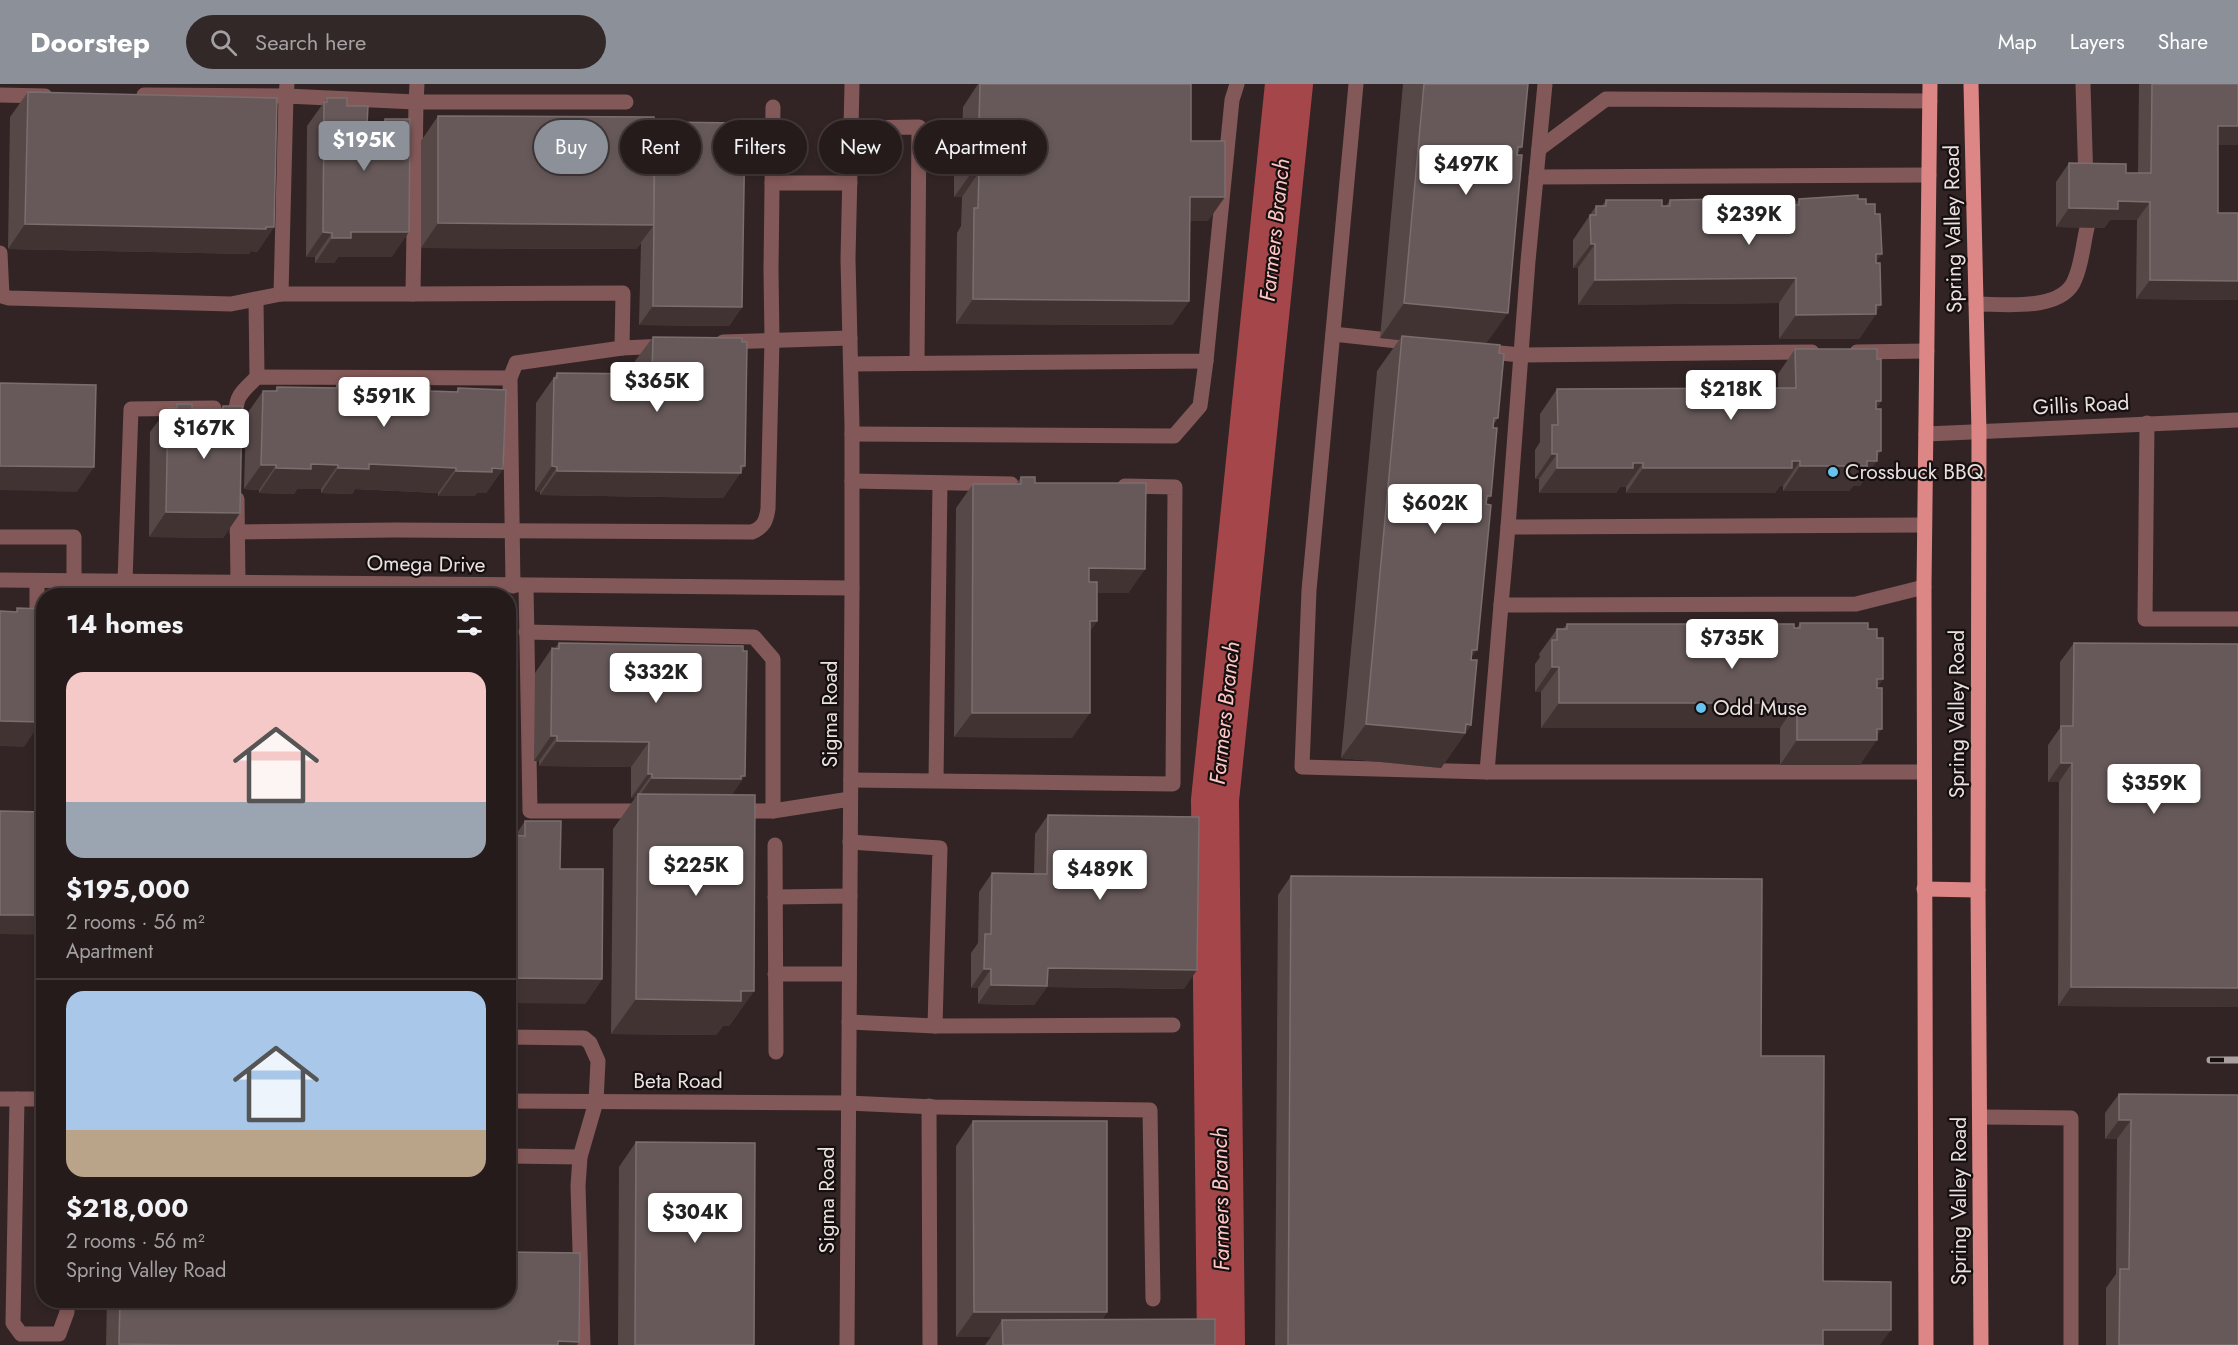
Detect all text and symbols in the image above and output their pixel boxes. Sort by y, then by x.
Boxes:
search box [186,15,606,69]
text: Doorstep [30,22,150,63]
icon: search [207,26,240,59]
text: Search here [255,26,366,58]
text: Map [1998,27,2037,57]
text: Layers [2070,27,2125,57]
text: Share [2158,27,2208,57]
chip: Buy [534,120,608,174]
chip: Rent [620,120,701,174]
chip: Filters [713,120,807,174]
chip: New [819,120,902,174]
chip: Apartment [914,120,1047,174]
pin: $195K [322,121,406,172]
text: $195K [333,126,395,155]
pin: $497K [1424,145,1508,196]
street label: Spring Valley Road [1937,145,1969,313]
text: $497K [1433,150,1499,179]
water label: Farmers Branch [1251,157,1297,303]
pin: $239K [1707,195,1791,246]
text: $239K [1716,200,1782,229]
pin: $365K [615,362,699,413]
text: $365K [624,367,690,396]
pin: $218K [1689,370,1773,421]
text: $218K [1700,375,1762,404]
pin: $591K [342,377,426,428]
text: $591K [353,382,415,411]
street label: Gillis Road [2032,387,2130,423]
pin: $167K [162,409,246,460]
text: $167K [173,414,235,443]
place label: Crossbuck BBQ [1845,457,1984,487]
marker: Crossbuck BBQ [1826,465,1840,479]
pin: $602K [1393,484,1477,535]
text: $602K [1402,489,1468,518]
street label: Omega Drive [366,548,486,580]
text: 14 homes [66,605,183,643]
icon: filters [453,608,486,641]
pin: $735K [1690,619,1774,670]
text: $735K [1700,624,1764,653]
street label: Spring Valley Road [1942,630,1972,798]
water label: Farmers Branch [1201,640,1247,786]
pin: $332K [614,653,698,704]
text: $332K [624,658,688,687]
street label: Sigma Road [815,660,845,768]
place label: Odd Muse [1713,693,1807,723]
marker: Odd Muse [1694,701,1708,715]
icon: home [222,711,330,819]
pin: $359K [2112,764,2196,815]
text: $359K [2121,769,2187,798]
pin: $225K [654,846,738,897]
pin: $489K [1058,850,1142,901]
text: $225K [663,851,729,880]
text: $489K [1067,855,1133,884]
text: $195,000 [66,870,190,908]
text: 2 rooms · 56 m² [66,908,205,937]
text: Apartment [66,937,153,966]
icon: home [222,1030,330,1138]
street label: Beta Road [633,1066,723,1096]
street label: Spring Valley Road [1944,1117,1974,1285]
water label: Farmers Branch [1203,1127,1237,1271]
street label: Sigma Road [812,1146,842,1254]
text: $218,000 [66,1189,188,1227]
pin: $304K [653,1193,737,1244]
text: $304K [662,1198,728,1227]
text: 2 rooms · 56 m² [66,1227,205,1256]
text: Spring Valley Road [66,1256,226,1285]

